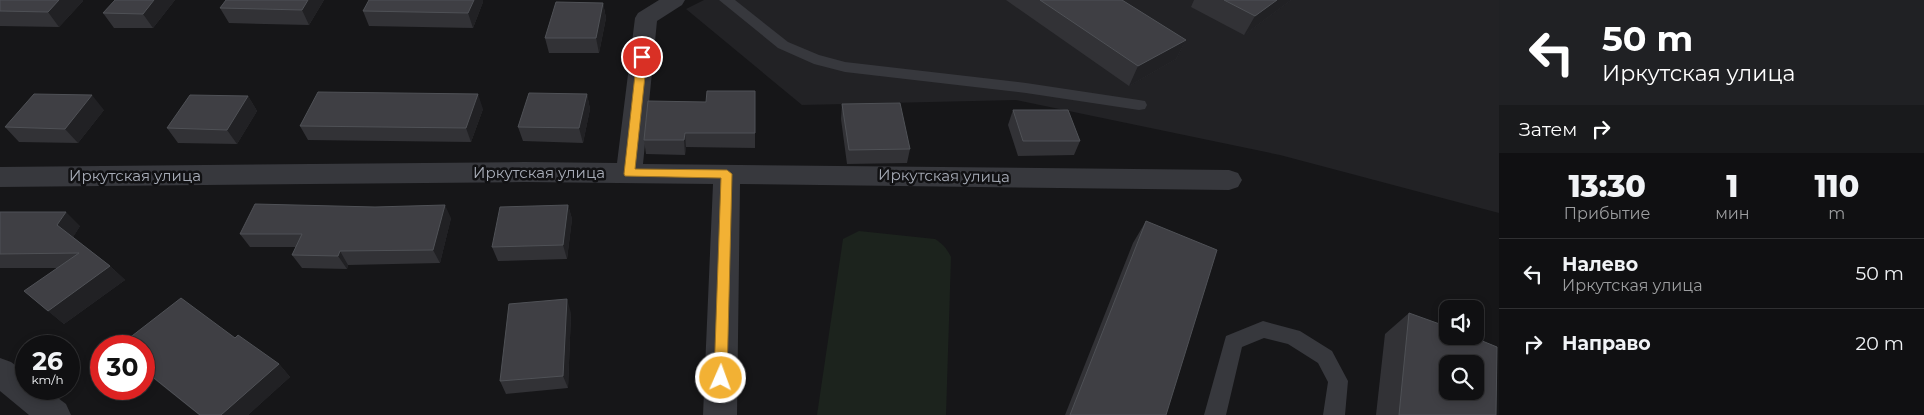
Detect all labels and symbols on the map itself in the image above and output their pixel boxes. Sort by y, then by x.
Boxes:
pin [621,36,663,78]
street label: Иркутская улица [473,163,605,182]
street label: Иркутская улица [878,165,1010,186]
street label: Иркутская улица [69,166,201,185]
speed limit sign: 30 [90,335,155,400]
position arrow [694,351,746,403]

